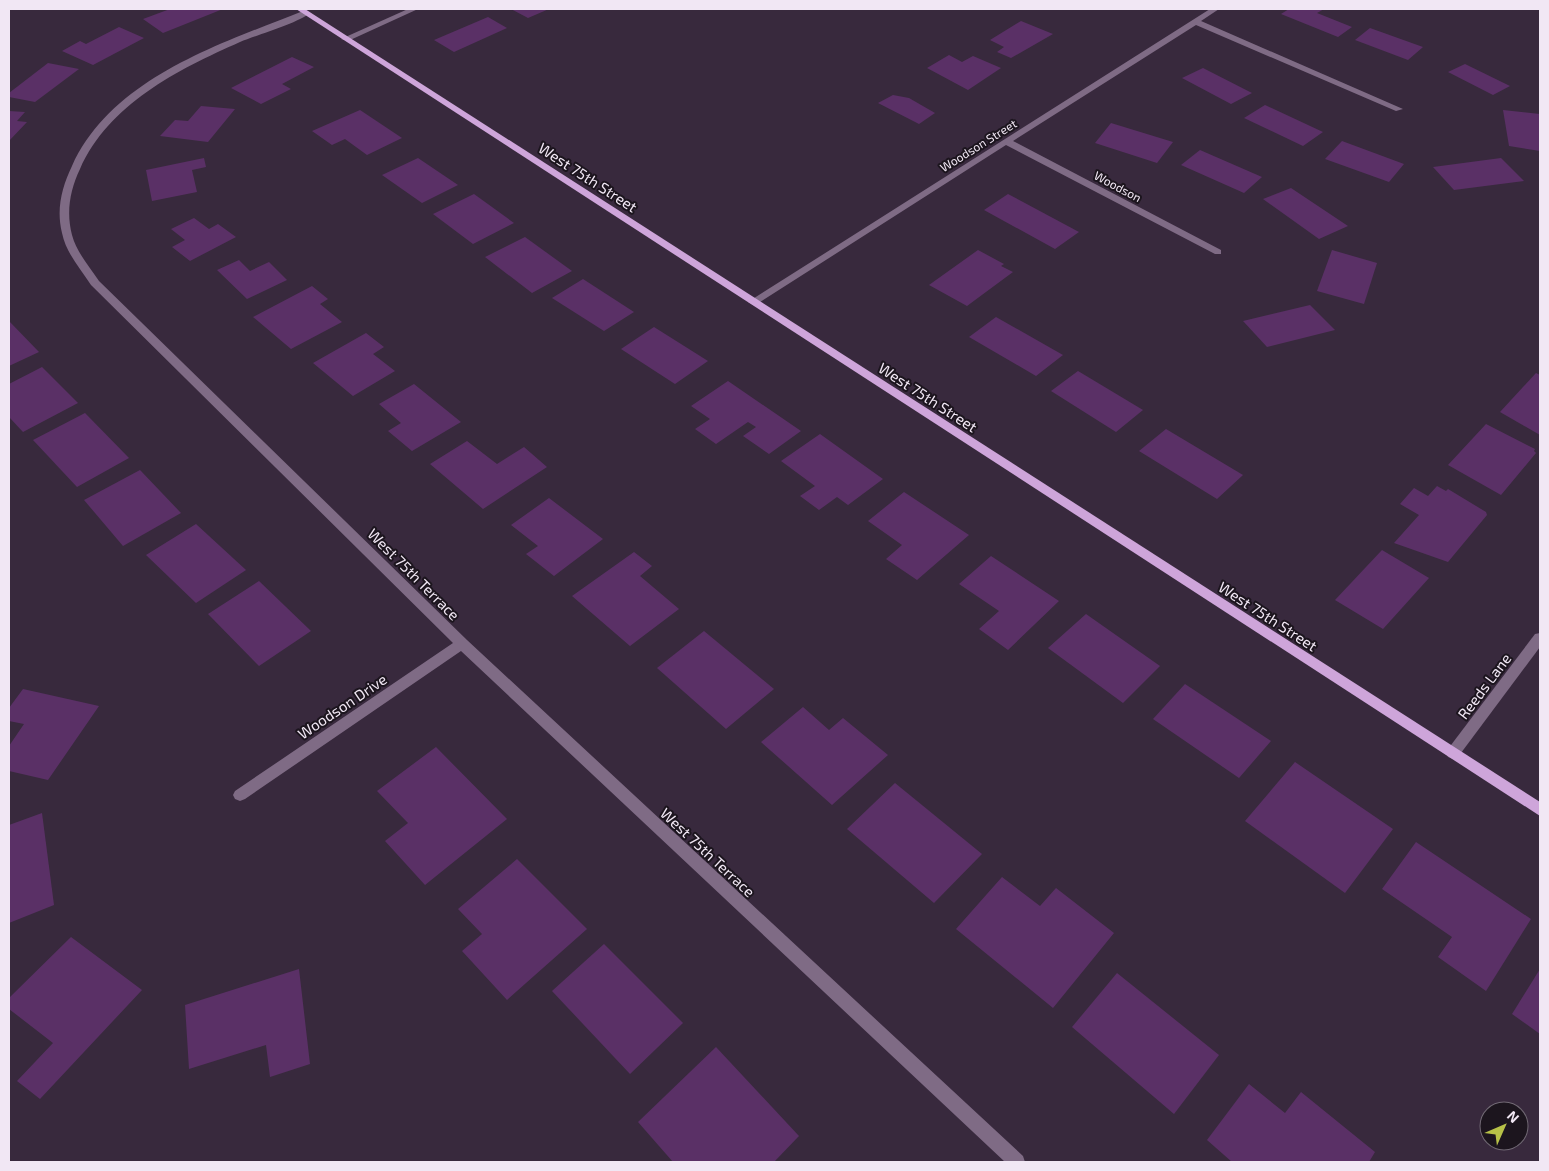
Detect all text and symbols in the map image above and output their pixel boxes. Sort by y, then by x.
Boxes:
street label: Woodson Street [937,116,1019,174]
street label: West 75th Street [535,138,641,216]
street label: Woodson [1092,168,1144,204]
street label: West 75th Street [875,358,981,436]
street label: West 75th Terrace [364,524,464,624]
street label: West 75th Street [1215,577,1321,655]
street label: Reeds Lane [1453,650,1515,722]
street label: Woodson Drive [294,670,390,742]
street label: West 75th Terrace [657,804,759,900]
north arrow [1479,1101,1529,1151]
text: N [1504,1107,1523,1126]

